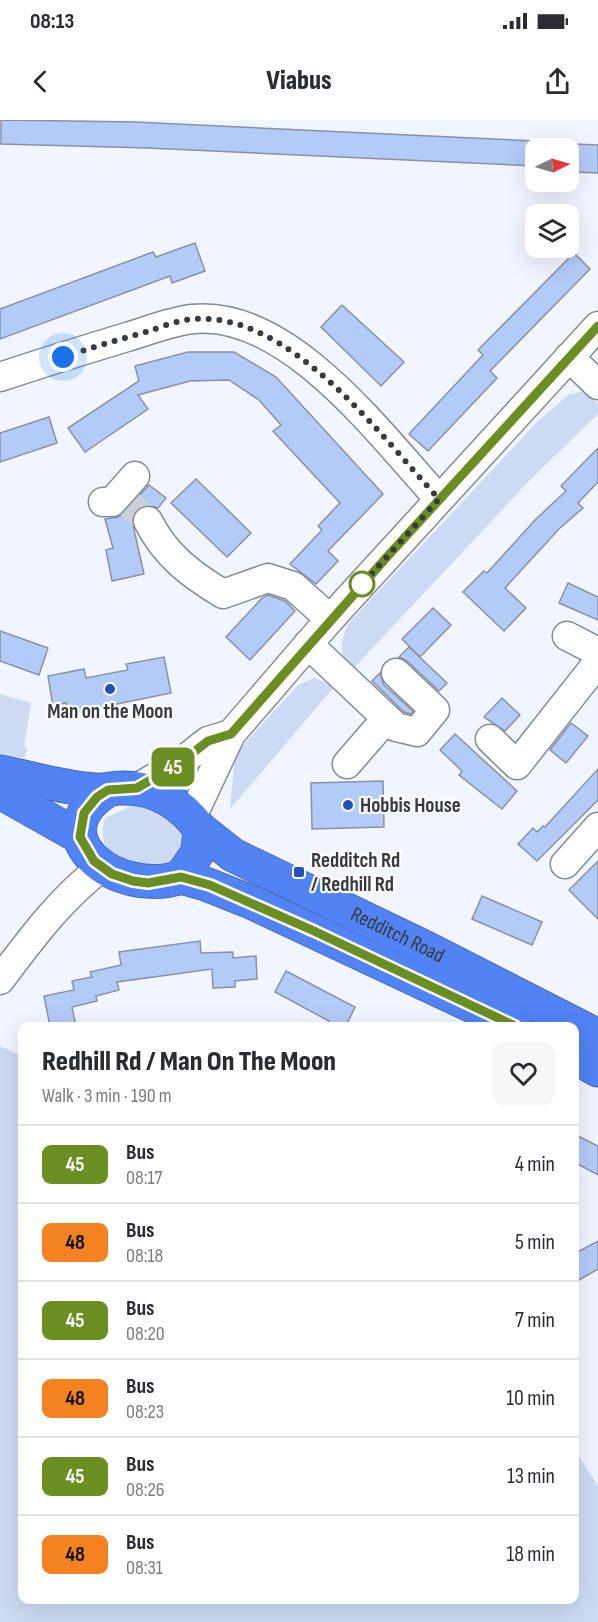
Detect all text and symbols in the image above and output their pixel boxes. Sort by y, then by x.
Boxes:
text: 08:13 [30,8,74,35]
icon: back [24,65,57,98]
text: Viabus [266,65,332,97]
icon: share [541,65,574,98]
north arrow [525,138,579,192]
map controls [525,138,579,258]
button: layers [525,204,579,258]
your location [48,342,78,372]
unlabelled marker [349,571,375,597]
marker: Man on the Moon [103,682,117,696]
place label: Man on the Moon [47,699,173,724]
line badge: 45 [146,748,200,786]
text: 45 [163,755,183,780]
place label: Hobbis House [360,793,461,818]
marker: Hobbis House [341,798,355,812]
place label: Redditch Rd / Redhill Rd [311,848,400,897]
marker: Redditch Rd / Redhill Rd [292,865,306,879]
street label: Redditch Road [347,902,449,968]
button: heart [492,1042,555,1105]
text: Redhill Rd / Man On The Moon [42,1045,336,1078]
text: Walk · 3 min · 190 m [42,1084,172,1108]
text: Bus [126,1139,155,1166]
text: 4 min [515,1151,555,1178]
text: 45 [65,1152,85,1177]
text: 08:17 [126,1166,162,1190]
text: Bus [126,1217,155,1244]
text: 5 min [515,1229,555,1256]
text: 48 [65,1230,85,1255]
text: 08:18 [126,1244,163,1268]
text: Bus [126,1295,155,1322]
text: 7 min [515,1307,555,1334]
text: 45 [65,1308,85,1333]
text: 08:20 [126,1322,165,1346]
text: Bus [126,1373,155,1400]
text: 10 min [506,1385,555,1412]
text: 48 [65,1386,85,1411]
text: 08:23 [126,1400,164,1424]
text: Bus [126,1451,155,1478]
text: 13 min [507,1463,555,1490]
text: 45 [65,1464,85,1489]
text: 08:26 [126,1478,164,1502]
text: Bus [126,1529,155,1556]
text: 18 min [507,1541,555,1568]
text: 48 [65,1542,85,1567]
text: 08:31 [126,1556,163,1580]

